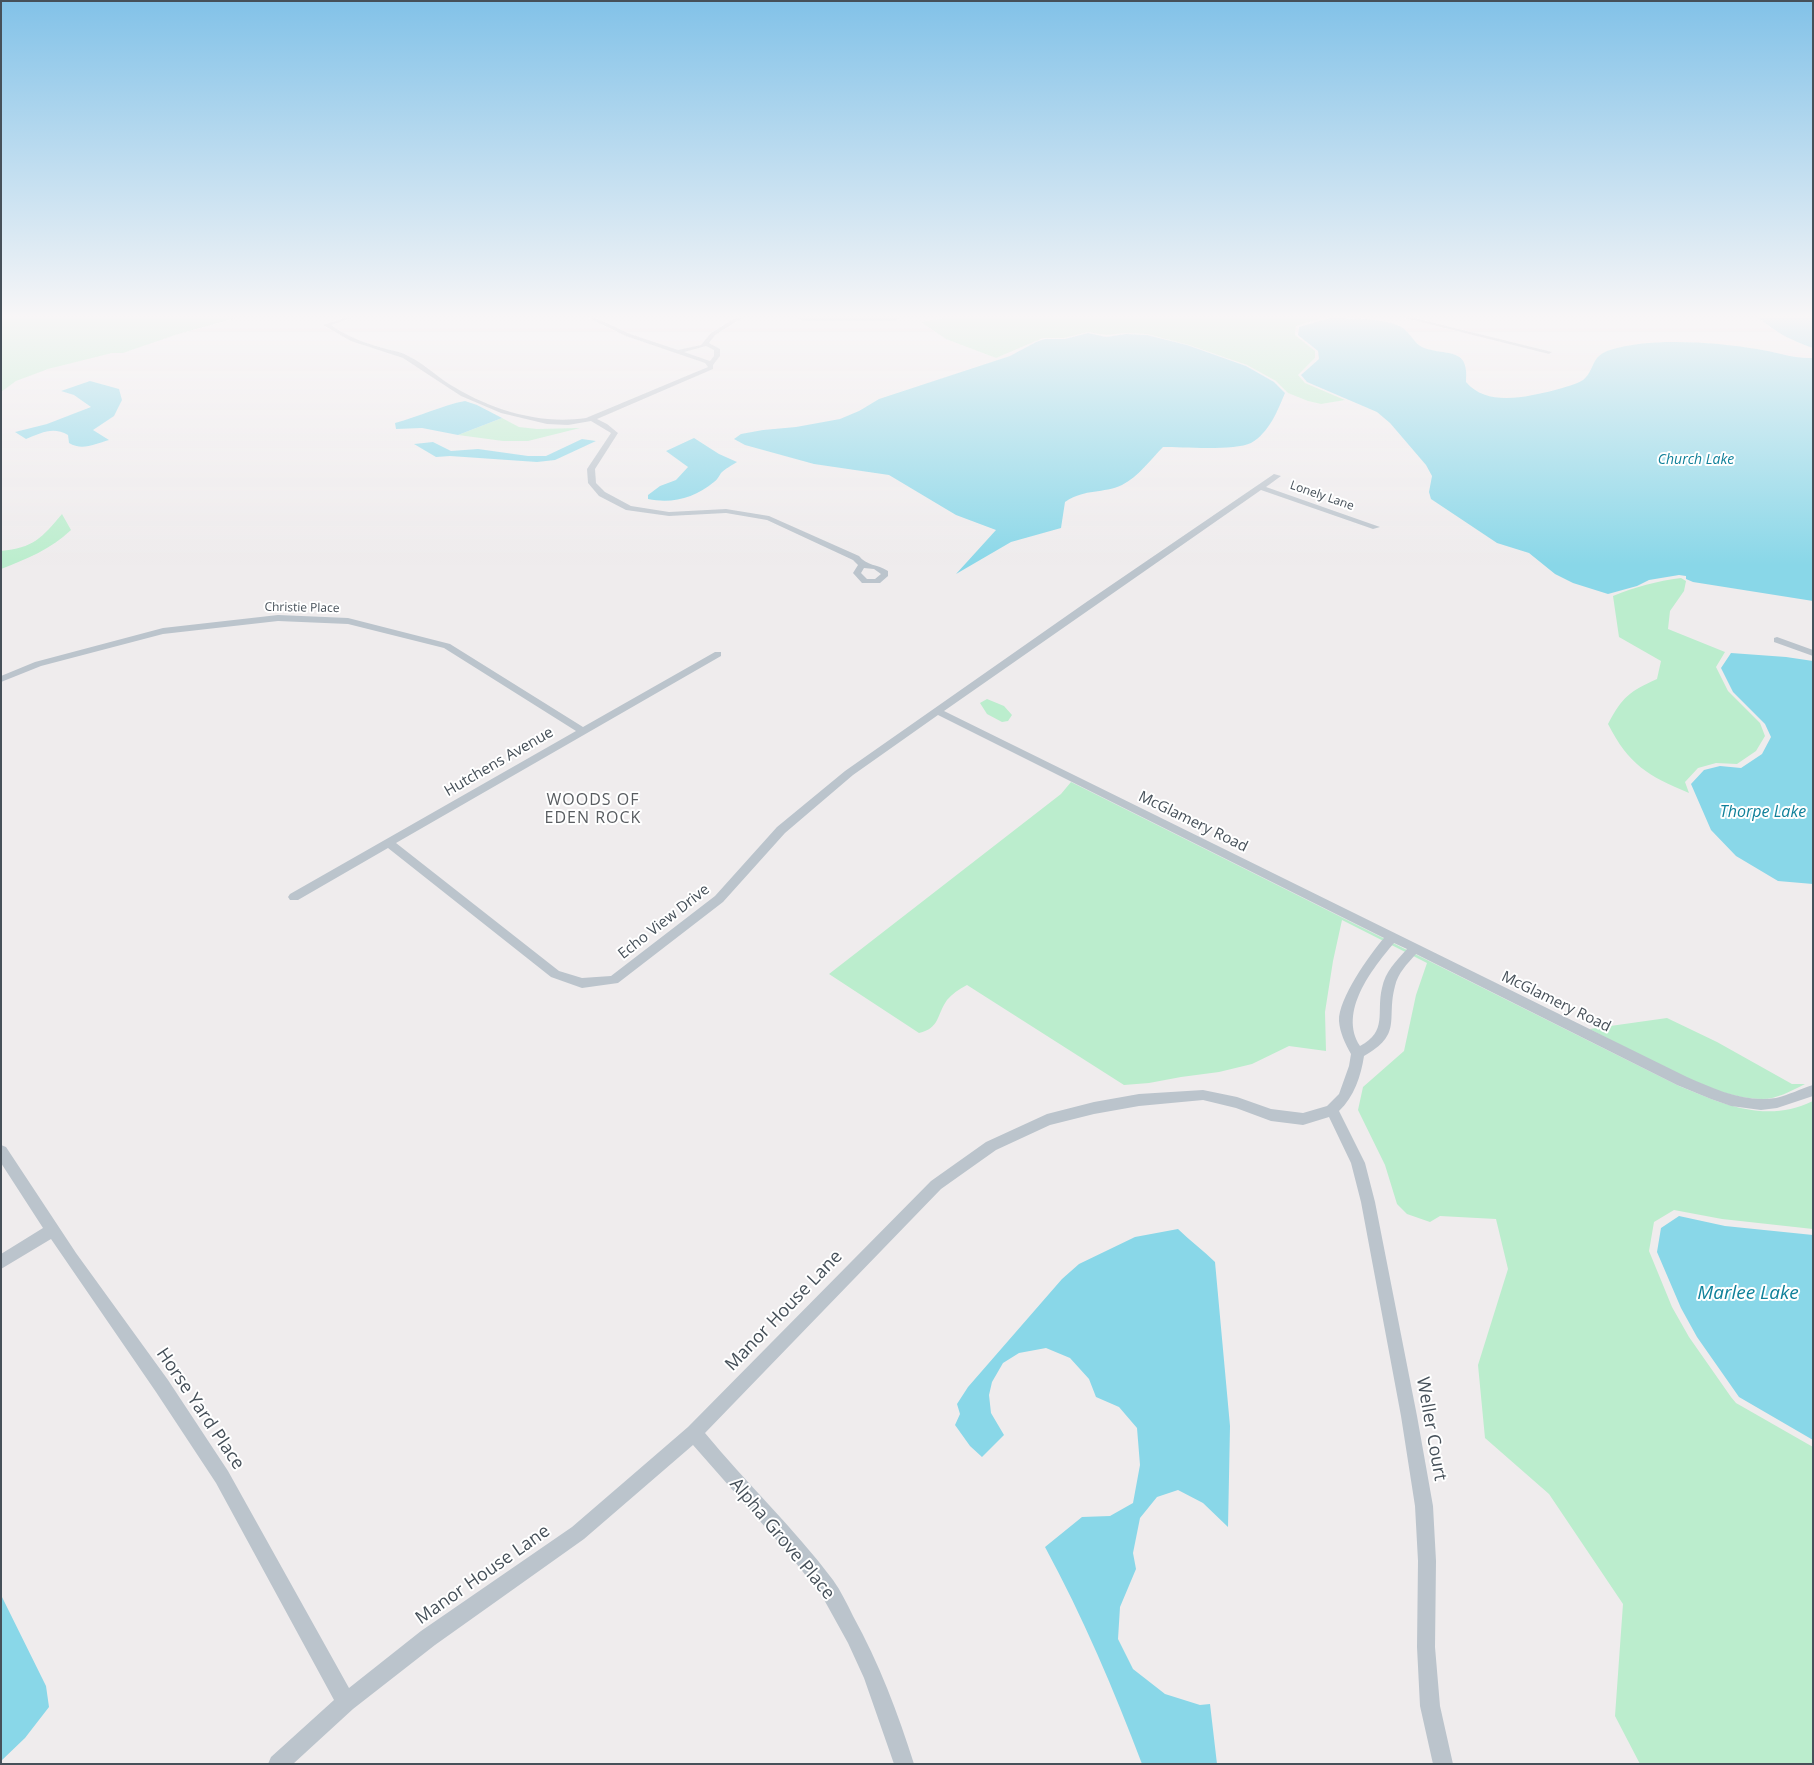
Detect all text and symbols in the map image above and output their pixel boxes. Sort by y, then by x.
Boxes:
water label: Church Lake [1658,452,1734,468]
street label: Lonely Lane [1288,478,1356,514]
street label: Christie Place [264,600,340,616]
street label: Hutchens Avenue [441,723,557,801]
street label: McGlamery Road [1135,788,1251,856]
district label: WOODS OF EDEN ROCK [543,790,643,828]
water label: Thorpe Lake [1720,802,1806,822]
street label: Echo View Drive [615,881,713,963]
street label: McGlamery Road [1498,968,1614,1036]
street label: Manor House Lane [721,1246,847,1376]
water label: Marlee Lake [1697,1283,1799,1305]
street label: Horse Yard Place [151,1344,249,1474]
street label: Weller Court [1411,1375,1451,1483]
street label: Alpha Grove Place [725,1474,839,1604]
street label: Manor House Lane [412,1521,554,1629]

